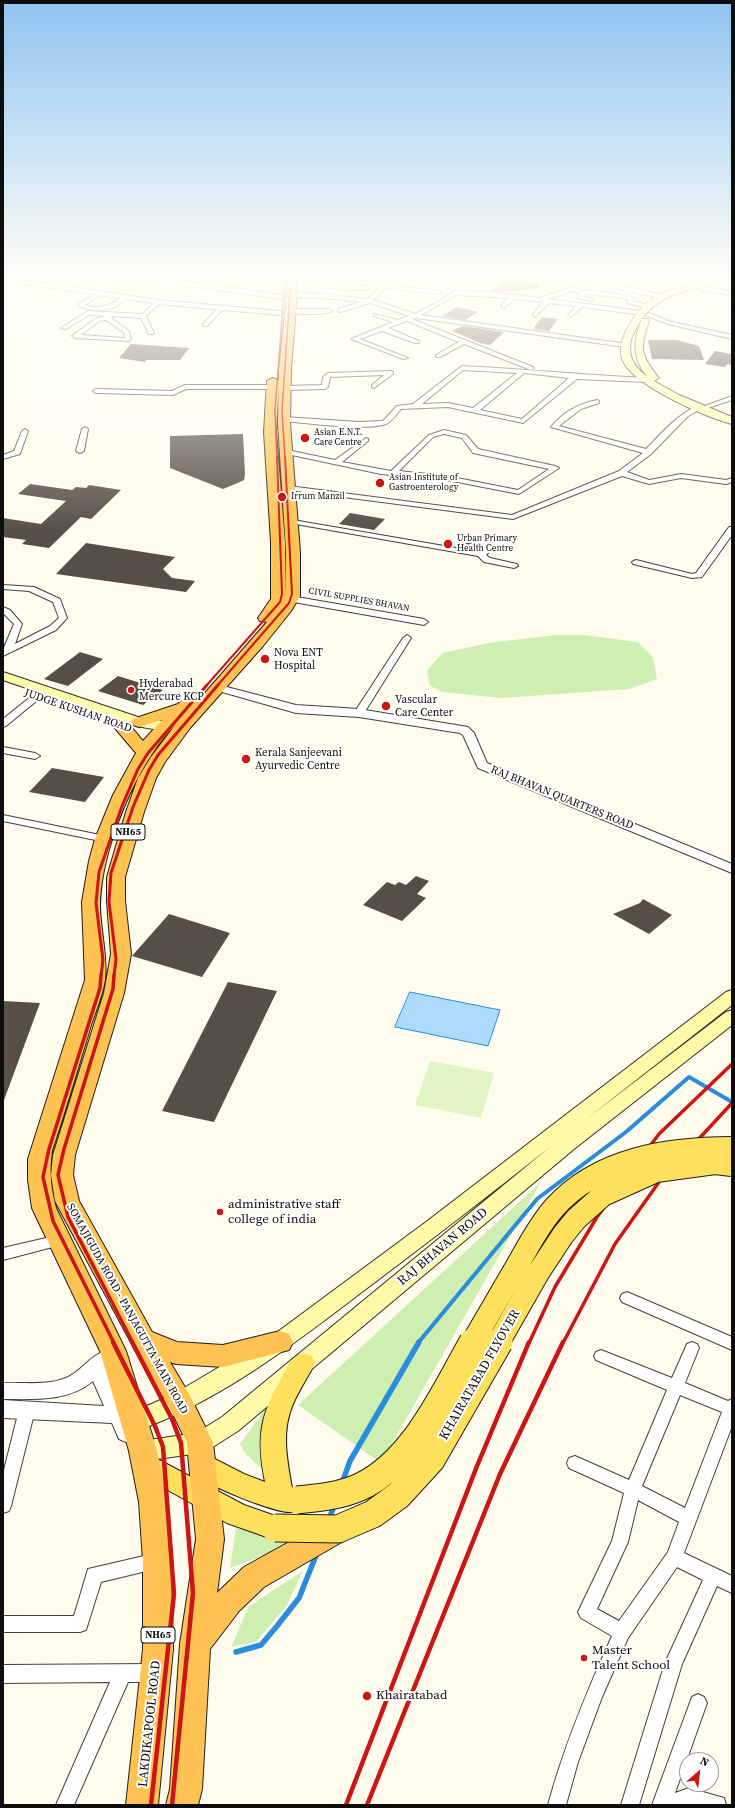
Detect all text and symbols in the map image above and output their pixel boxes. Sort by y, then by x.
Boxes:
place label: Asian E.N.T. Care Centre [314,428,363,449]
marker: Asian E.N.T. Care Centre [299,432,311,444]
place label: Asian Institute of Gastroenterology [389,473,458,494]
marker: Asian Institute of Gastroenterology [374,477,386,489]
marker: Irrum Manzil [276,491,288,503]
place label: Irrum Manzil [291,492,345,502]
place label: Urban Primary Health Centre [457,534,517,555]
marker: Urban Primary Health Centre [442,538,454,550]
street label: CIVIL SUPPLIES BHAVAN [308,586,410,614]
place label: Nova ENT Hospital [274,646,323,672]
marker: Nova ENT Hospital [259,653,271,665]
place label: Hyderabad Mercure KCP [139,677,204,703]
marker: Hyderabad Mercure KCP [126,685,136,695]
street label: JUDGE KUSHAN ROAD [23,686,133,736]
place label: Vascular Care Center [395,693,453,719]
marker: Vascular Care Center [380,700,392,712]
place label: Kerala Sanjeevani Ayurvedic Centre [255,746,342,772]
marker: Kerala Sanjeevani Ayurvedic Centre [240,753,252,765]
street label: RAJ BHAVAN QUARTERS ROAD [489,763,635,833]
road number: NH65 [111,824,145,840]
place label: administrative staff college of india [228,1197,340,1228]
street label: SOMAJIGUDA ROAD - PANJAGUTTA MAIN ROAD [63,1201,191,1417]
street label: RAJ BHAVAN ROAD [395,1205,491,1289]
marker: administrative staff college of india [215,1207,225,1217]
street label: KHAIRATABAD FLYOVER [436,1307,524,1443]
road number: NH65 [141,1627,175,1643]
place label: Master Talent School [592,1643,670,1674]
marker: Master Talent School [579,1653,589,1663]
street label: LAKDIKAPOOL ROAD [136,1660,164,1788]
place label: Khairatabad [376,1688,447,1704]
marker: Khairatabad [361,1690,373,1702]
north arrow [679,1752,719,1792]
text: N [697,1753,711,1770]

